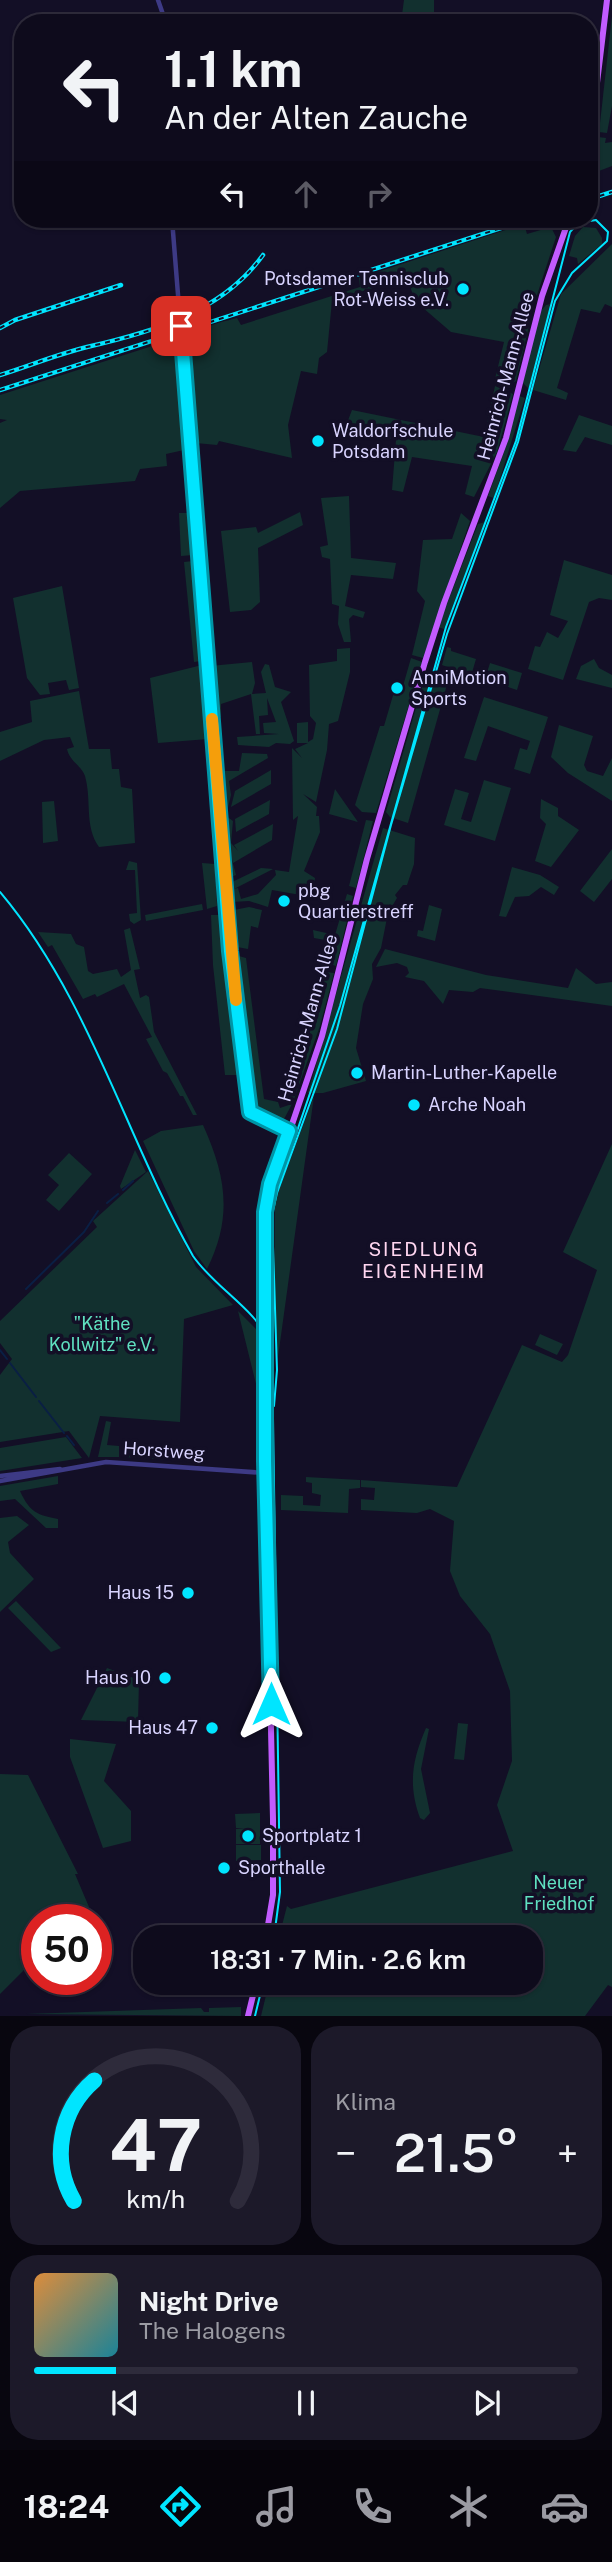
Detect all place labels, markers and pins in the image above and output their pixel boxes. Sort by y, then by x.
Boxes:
place label: Potsdamer Tennisclub Rot-Weiss e.V. [264,268,449,310]
marker: Potsdamer Tennisclub Rot-Weiss e.V. [455,281,471,297]
pin [151,296,211,356]
place label: Waldorfschule Potsdam [332,420,453,462]
marker: Waldorfschule Potsdam [310,433,326,449]
place label: AnniMotion Sports [411,667,507,709]
marker: AnniMotion Sports [389,680,405,696]
place label: pbg Quartierstreff [298,880,414,922]
marker: pbg Quartierstreff [276,893,292,909]
place label: Martin-Luther-Kapelle [371,1062,557,1083]
marker: Martin-Luther-Kapelle [349,1065,365,1081]
place label: Arche Noah [428,1094,526,1115]
marker: Arche Noah [406,1097,422,1113]
place label: Haus 15 [108,1582,174,1603]
marker: Haus 15 [180,1585,196,1601]
place label: Haus 10 [85,1667,151,1688]
marker: Haus 10 [157,1670,173,1686]
place label: Haus 47 [128,1717,198,1738]
marker: Haus 47 [204,1720,220,1736]
place label: Sportplatz 1 [262,1825,362,1846]
marker: Sportplatz 1 [240,1828,256,1844]
place label: Sporthalle [238,1857,325,1878]
marker: Sporthalle [216,1860,232,1876]

